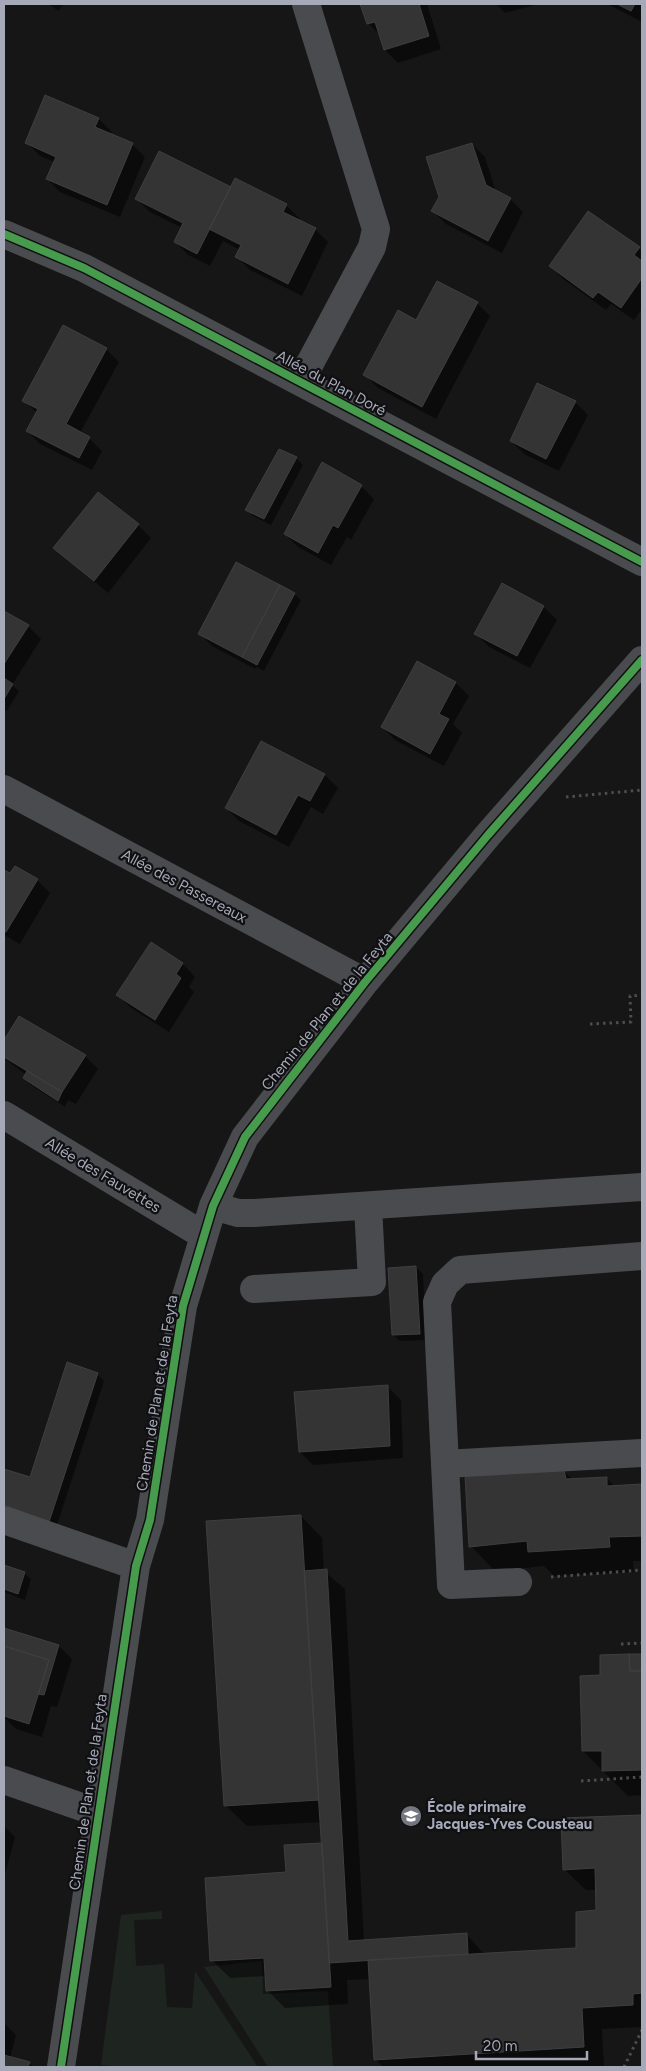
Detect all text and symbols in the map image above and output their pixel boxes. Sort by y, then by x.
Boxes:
street label: Allée du Plan Doré [273,346,389,420]
street label: Allée des Passereaux [118,845,250,927]
street label: Chemin de Plan et de la Feyta [258,928,396,1094]
street label: Allée des Fauvettes [42,1134,164,1216]
street label: Chemin de Plan et de la Feyta [133,1294,181,1492]
street label: Chemin de Plan et de la Feyta [65,1693,111,1891]
place label: École primaire Jacques-Yves Cousteau [427,1798,592,1833]
school or university icon: École primaire Jacques-Yves Cousteau [399,1804,423,1828]
scale bar [476,2028,587,2060]
text: 20 m [483,2037,517,2055]

